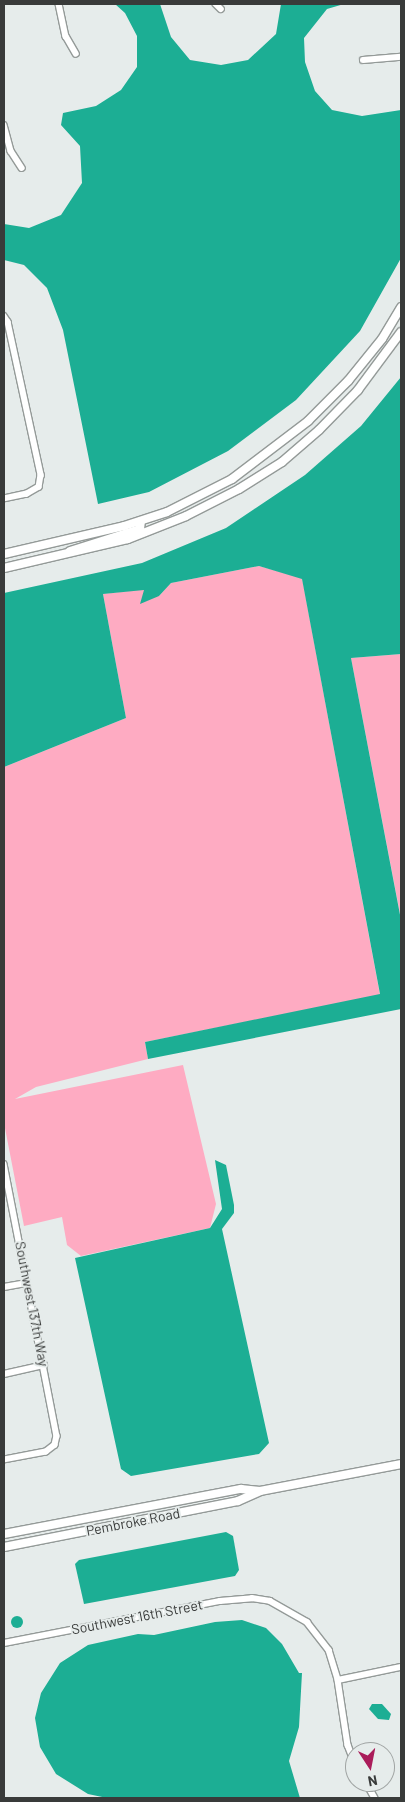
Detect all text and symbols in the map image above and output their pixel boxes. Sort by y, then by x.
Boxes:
street label: Southwest 137th Way [12,1240,52,1368]
street label: Pembroke Road [85,1505,181,1539]
street label: Southwest 16th Street [70,1596,204,1638]
north arrow [345,1742,395,1792]
text: N [367,1772,379,1790]

